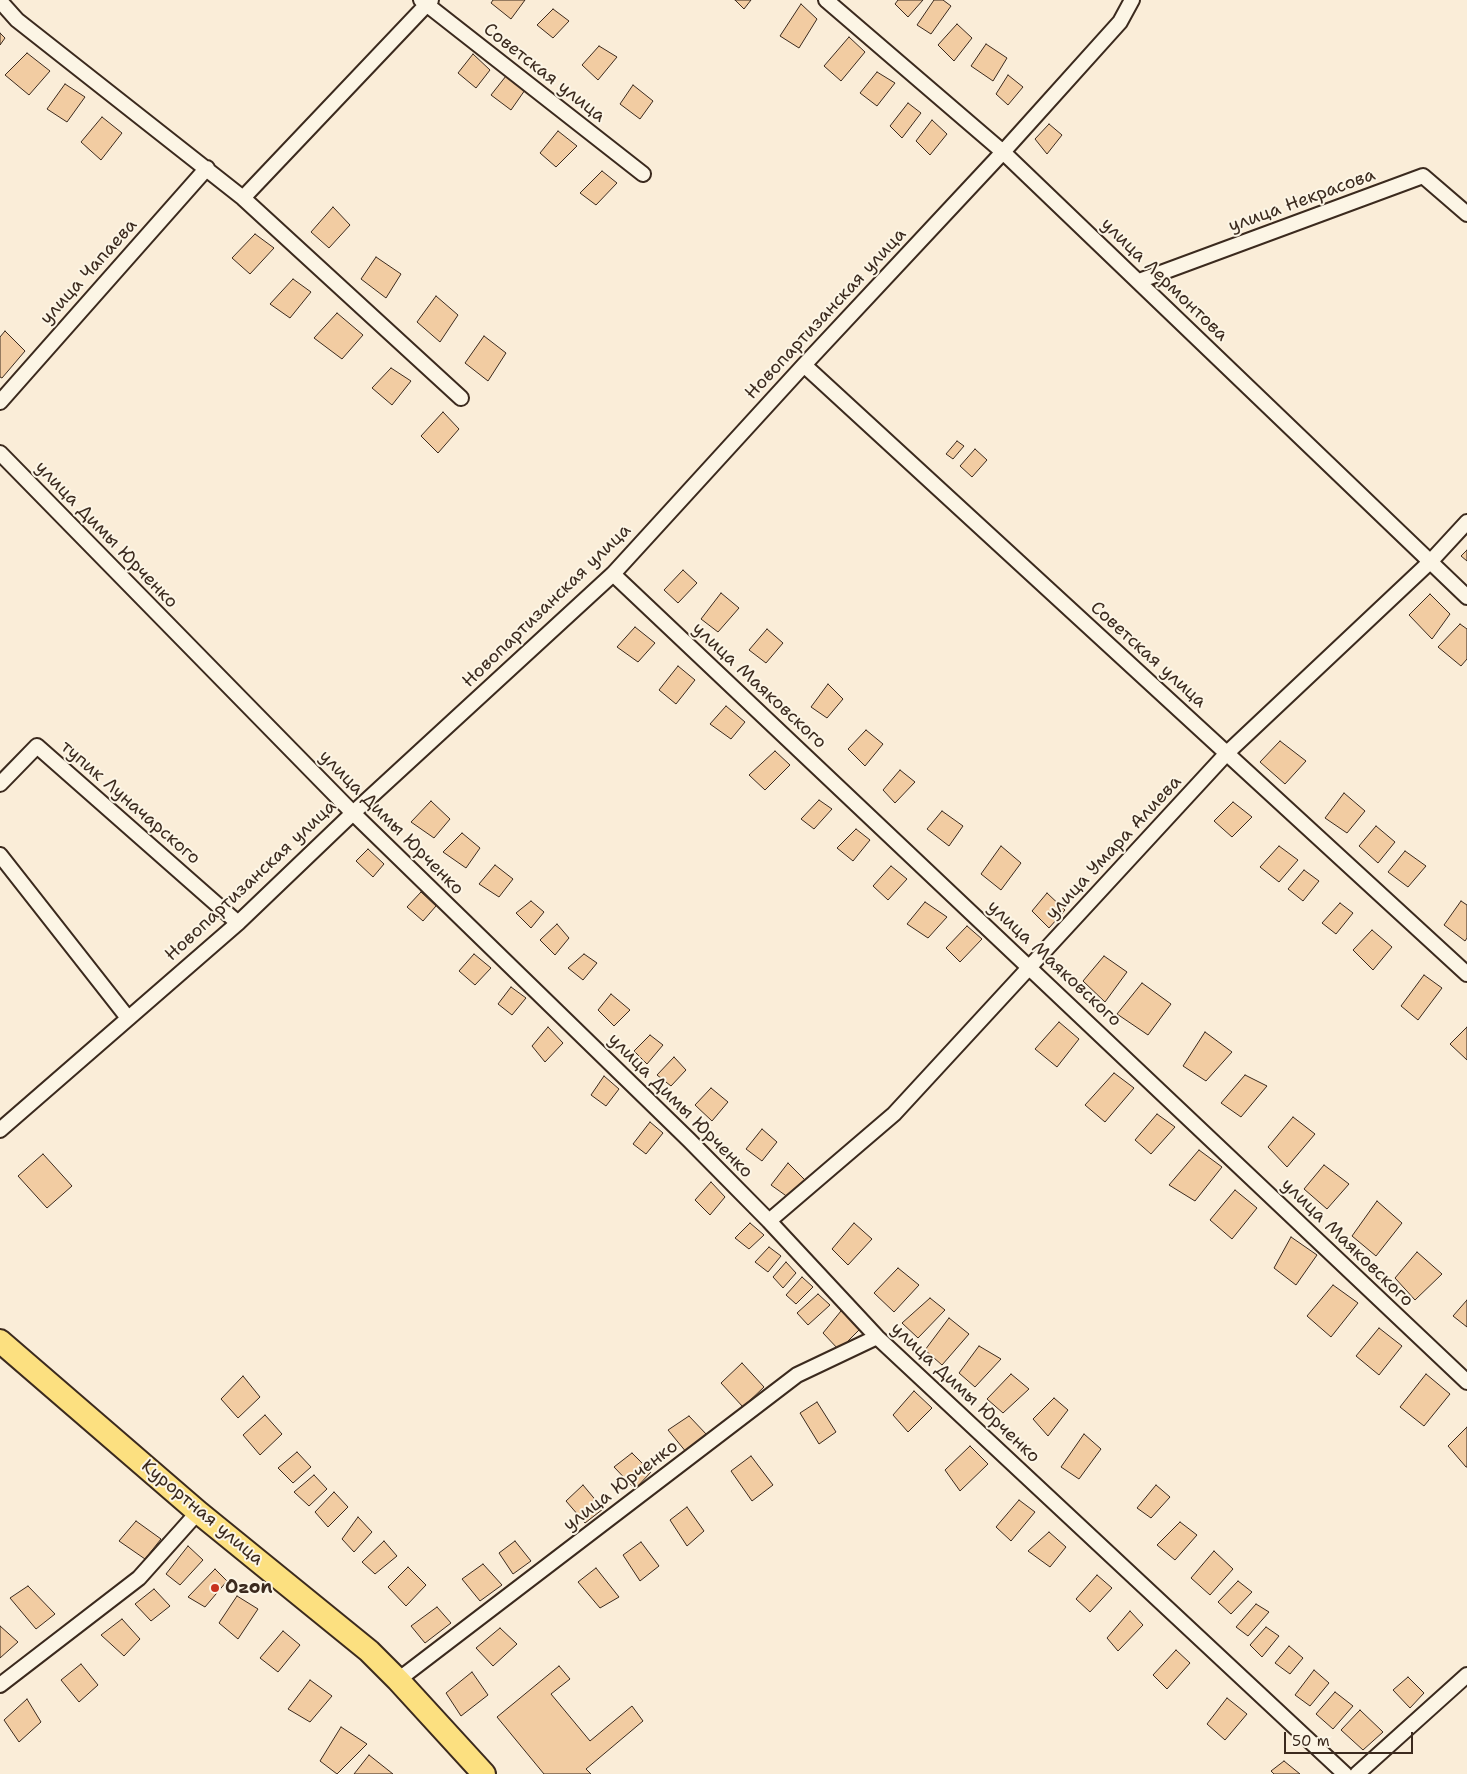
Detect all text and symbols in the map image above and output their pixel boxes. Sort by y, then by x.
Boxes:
street label: Советская улица [479,19,609,127]
street label: улица Некрасова [1226,164,1378,238]
street label: улица Лермонтова [1096,214,1232,346]
street label: улица Чапаева [36,215,142,329]
street label: Новопартизанская улица [741,224,911,404]
street label: улица Димы Юрченко [30,457,182,613]
street label: Новопартизанская улица [458,520,636,692]
street label: Советская улица [1085,597,1211,713]
street label: улица Маяковского [687,618,831,754]
street label: тупик Луначарского [56,736,204,870]
street label: улица Димы Юрченко [314,746,468,900]
street label: улица Умара Алиева [1042,771,1186,925]
street label: Новопартизанская улица [161,796,341,966]
street label: улица Маяковского [982,896,1126,1032]
street label: улица Димы Юрченко [603,1029,757,1183]
street label: улица Маяковского [1276,1174,1418,1312]
street label: улица Димы Юрченко [886,1318,1044,1468]
street label: улица Юрченко [559,1436,683,1536]
street label: Курортная улица [137,1456,267,1570]
place label: Ozon [225,1577,272,1599]
marker: Ozon [209,1582,221,1594]
scale bar [1287,1722,1416,1754]
text: 50 m [1292,1731,1330,1751]

